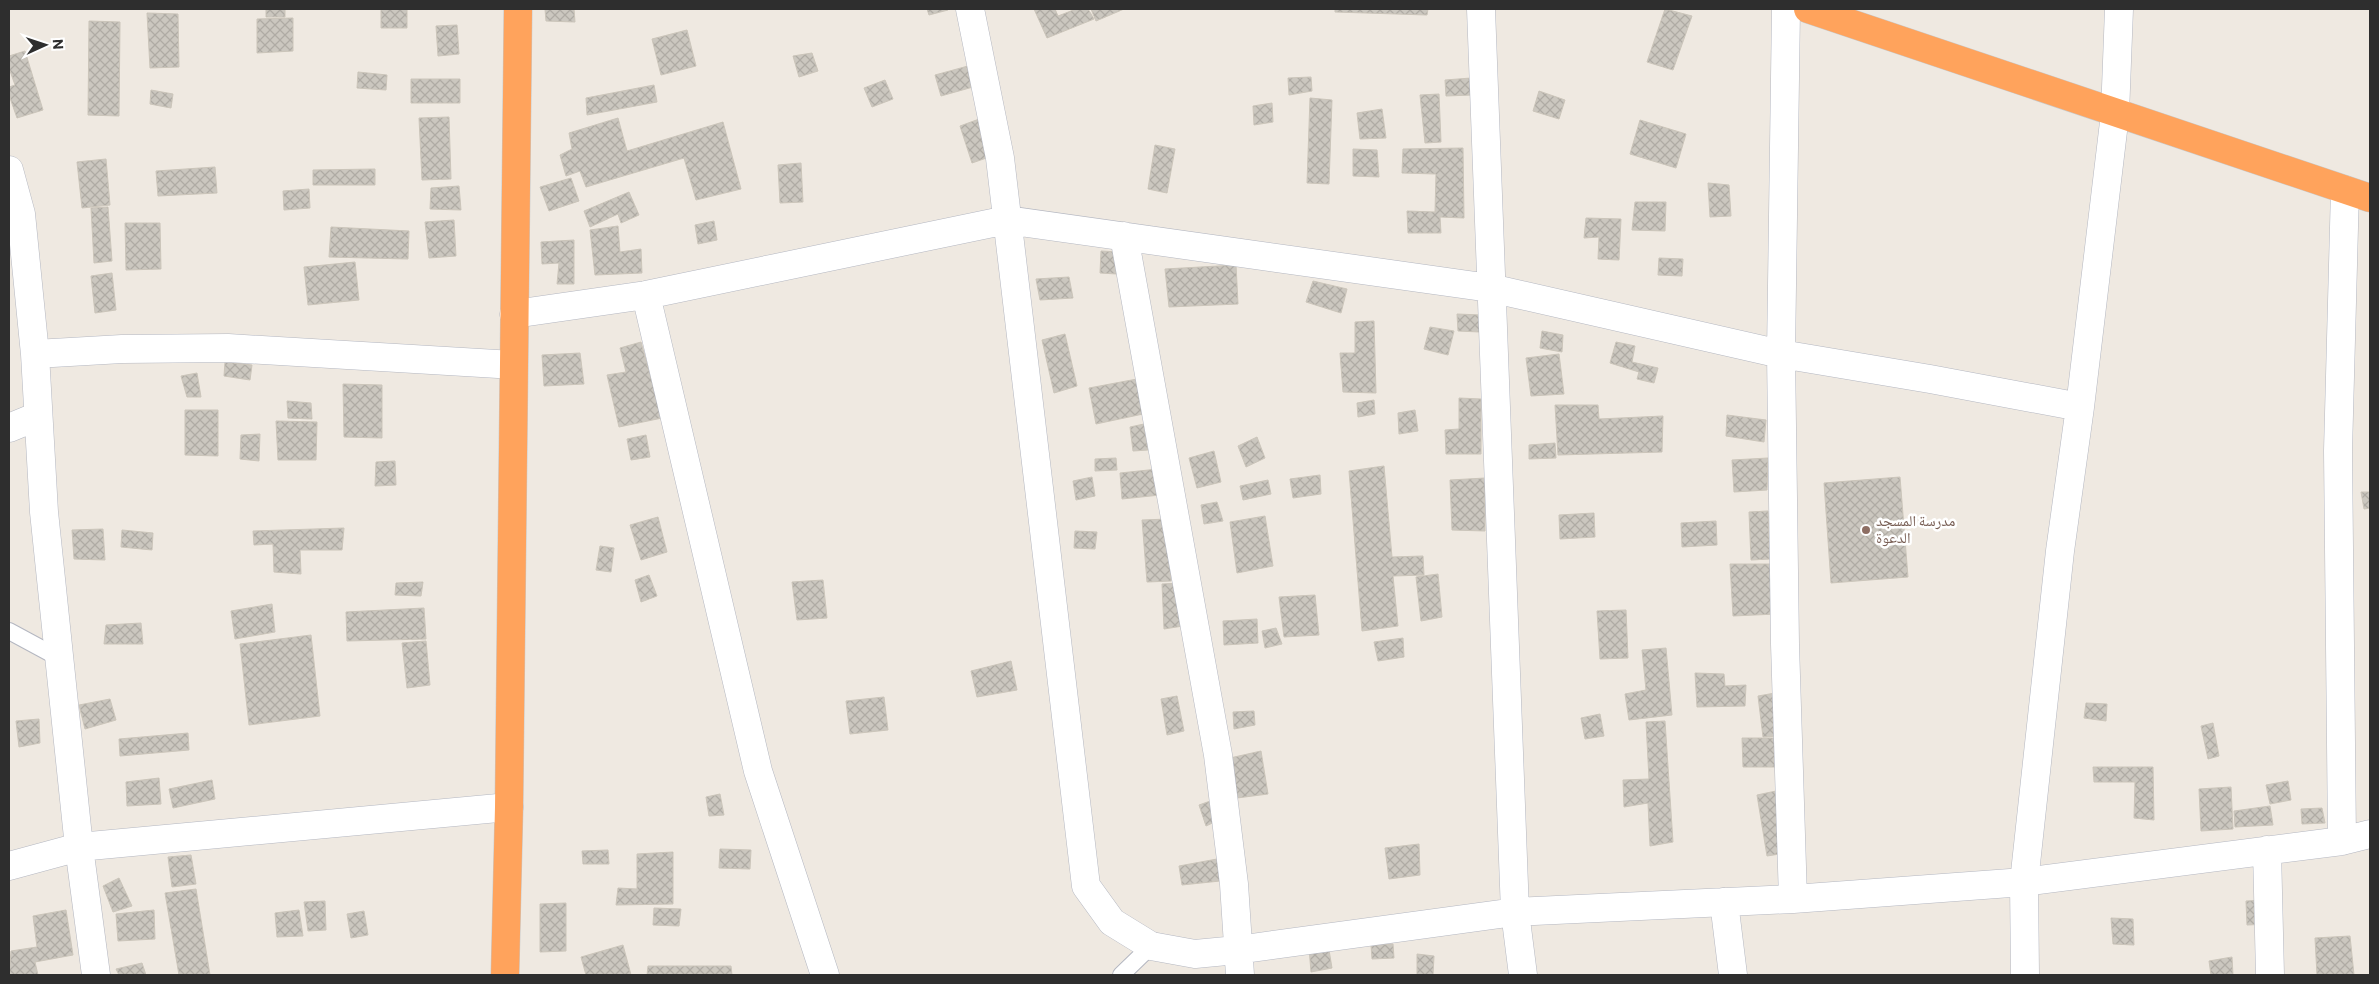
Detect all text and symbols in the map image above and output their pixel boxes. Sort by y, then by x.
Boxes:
north arrow [20,20,70,70]
text: N [50,39,67,50]
place label: مدرسة المسجد الدعوة [1876,511,1955,547]
marker: مدرسة المسجد الدعوة [1860,524,1872,536]

